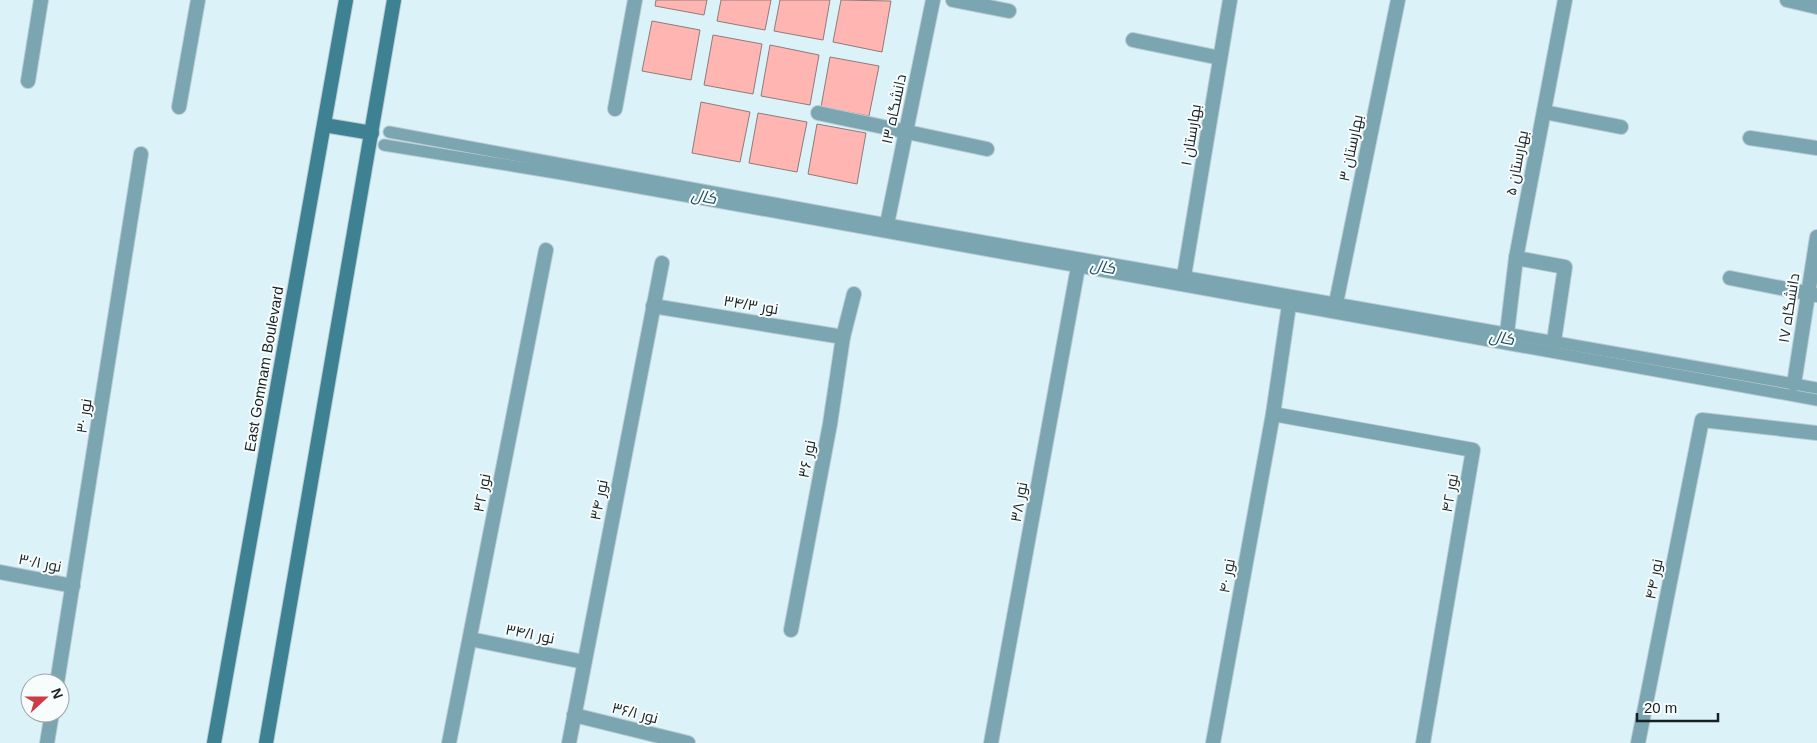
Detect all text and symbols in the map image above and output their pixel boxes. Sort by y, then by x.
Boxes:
street label: دانشگاه ۱۳ [878,72,909,145]
street label: بهارستان ۱ [1177,103,1206,167]
street label: بهارستان ۳ [1335,113,1368,183]
street label: بهارستان ۵ [1502,129,1533,197]
water label: کال [690,186,718,208]
water label: کال [1089,256,1117,278]
street label: دانشگاه ۱۷ [1775,272,1802,344]
street label: East Gomnam Boulevard [241,285,286,453]
street label: نور ۳۴/۳ [722,292,780,318]
water label: کال [1488,327,1516,349]
street label: نور ۳۰ [72,397,96,435]
street label: نور ۳۶ [795,439,819,479]
street label: نور ۳۲ [469,472,495,514]
street label: نور ۴۲ [1438,472,1462,514]
street label: نور ۳۴ [586,478,612,522]
street label: نور ۳۸ [1007,481,1031,523]
street label: نور ۳۰/۱ [17,550,63,576]
street label: نور ۴۰ [1215,557,1239,595]
street label: نور ۴۴ [1641,557,1667,601]
street label: نور ۳۴/۱ [504,620,556,648]
north arrow [20,673,70,723]
text: N [48,686,66,701]
scale bar [1637,690,1718,722]
street label: نور ۳۶/۱ [610,699,660,727]
text: 20 m [1644,699,1677,716]

